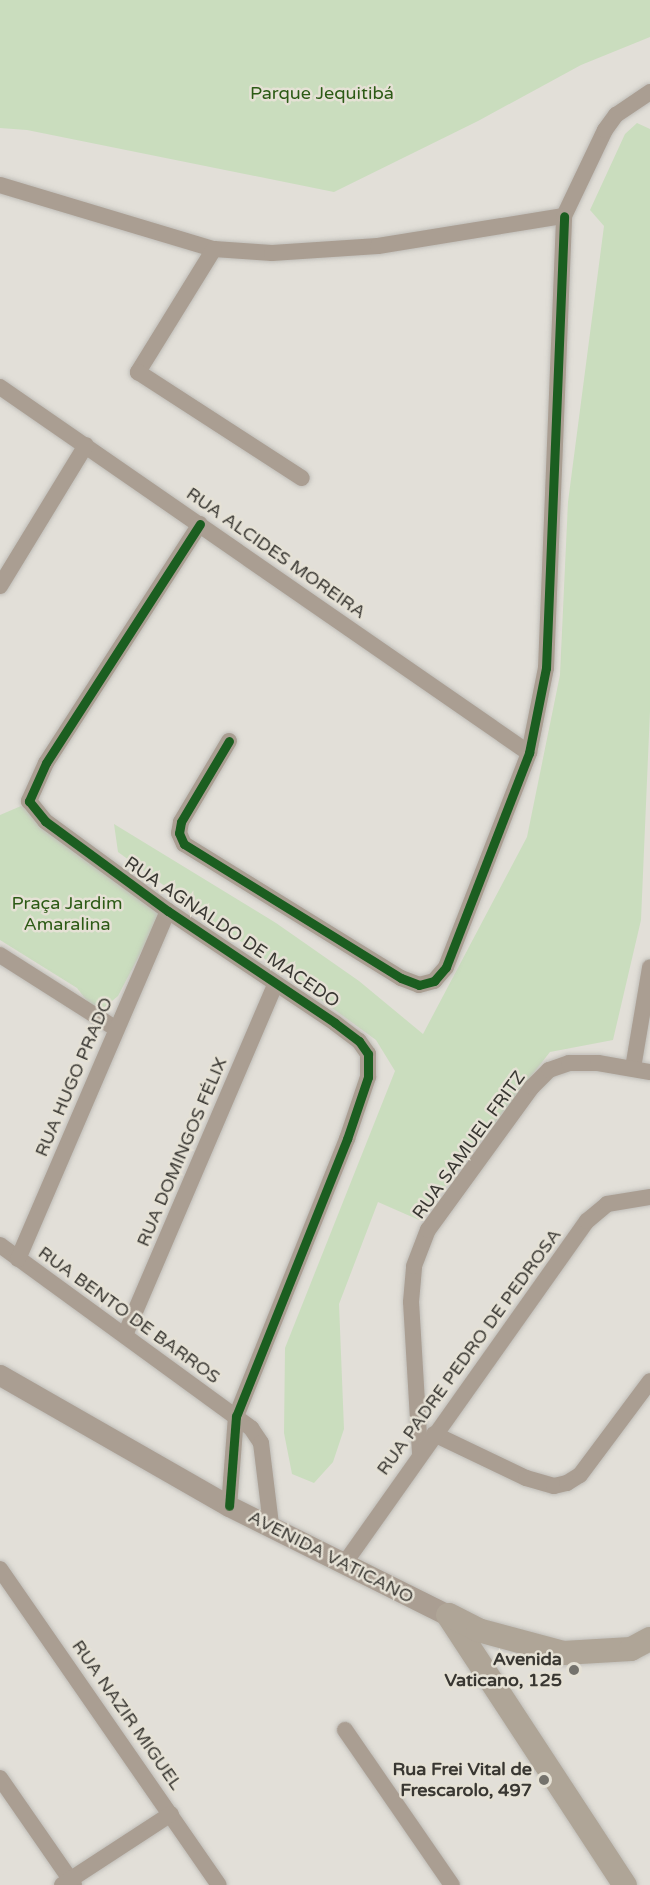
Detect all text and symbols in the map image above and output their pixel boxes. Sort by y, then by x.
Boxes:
park label: Parque Jequitibá [250,82,394,104]
street label: RUA ALCIDES MOREIRA [182,483,370,623]
street label: RUA AGNALDO DE MACEDO [120,852,344,1012]
park label: Praça Jardim Amaralina [12,893,122,936]
street label: RUA HUGO PRADO [31,994,117,1160]
street label: RUA DOMINGOS FÉLIX [132,1054,232,1250]
street label: RUA SAMUEL FRITZ [408,1067,530,1223]
street label: RUA PADRE PEDRO DE PEDROSA [372,1225,566,1479]
street label: RUA BENTO DE BARROS [34,1242,224,1388]
street label: AVENIDA VATICANO [245,1506,417,1608]
street label: RUA NAZIR MIGUEL [67,1636,187,1794]
place label: Avenida Vaticano, 125 [445,1649,562,1692]
marker: Avenida Vaticano, 125 [567,1663,581,1677]
place label: Rua Frei Vital de Frescarolo, 497 [393,1759,532,1802]
marker: Rua Frei Vital de Frescarolo, 497 [537,1773,551,1787]

